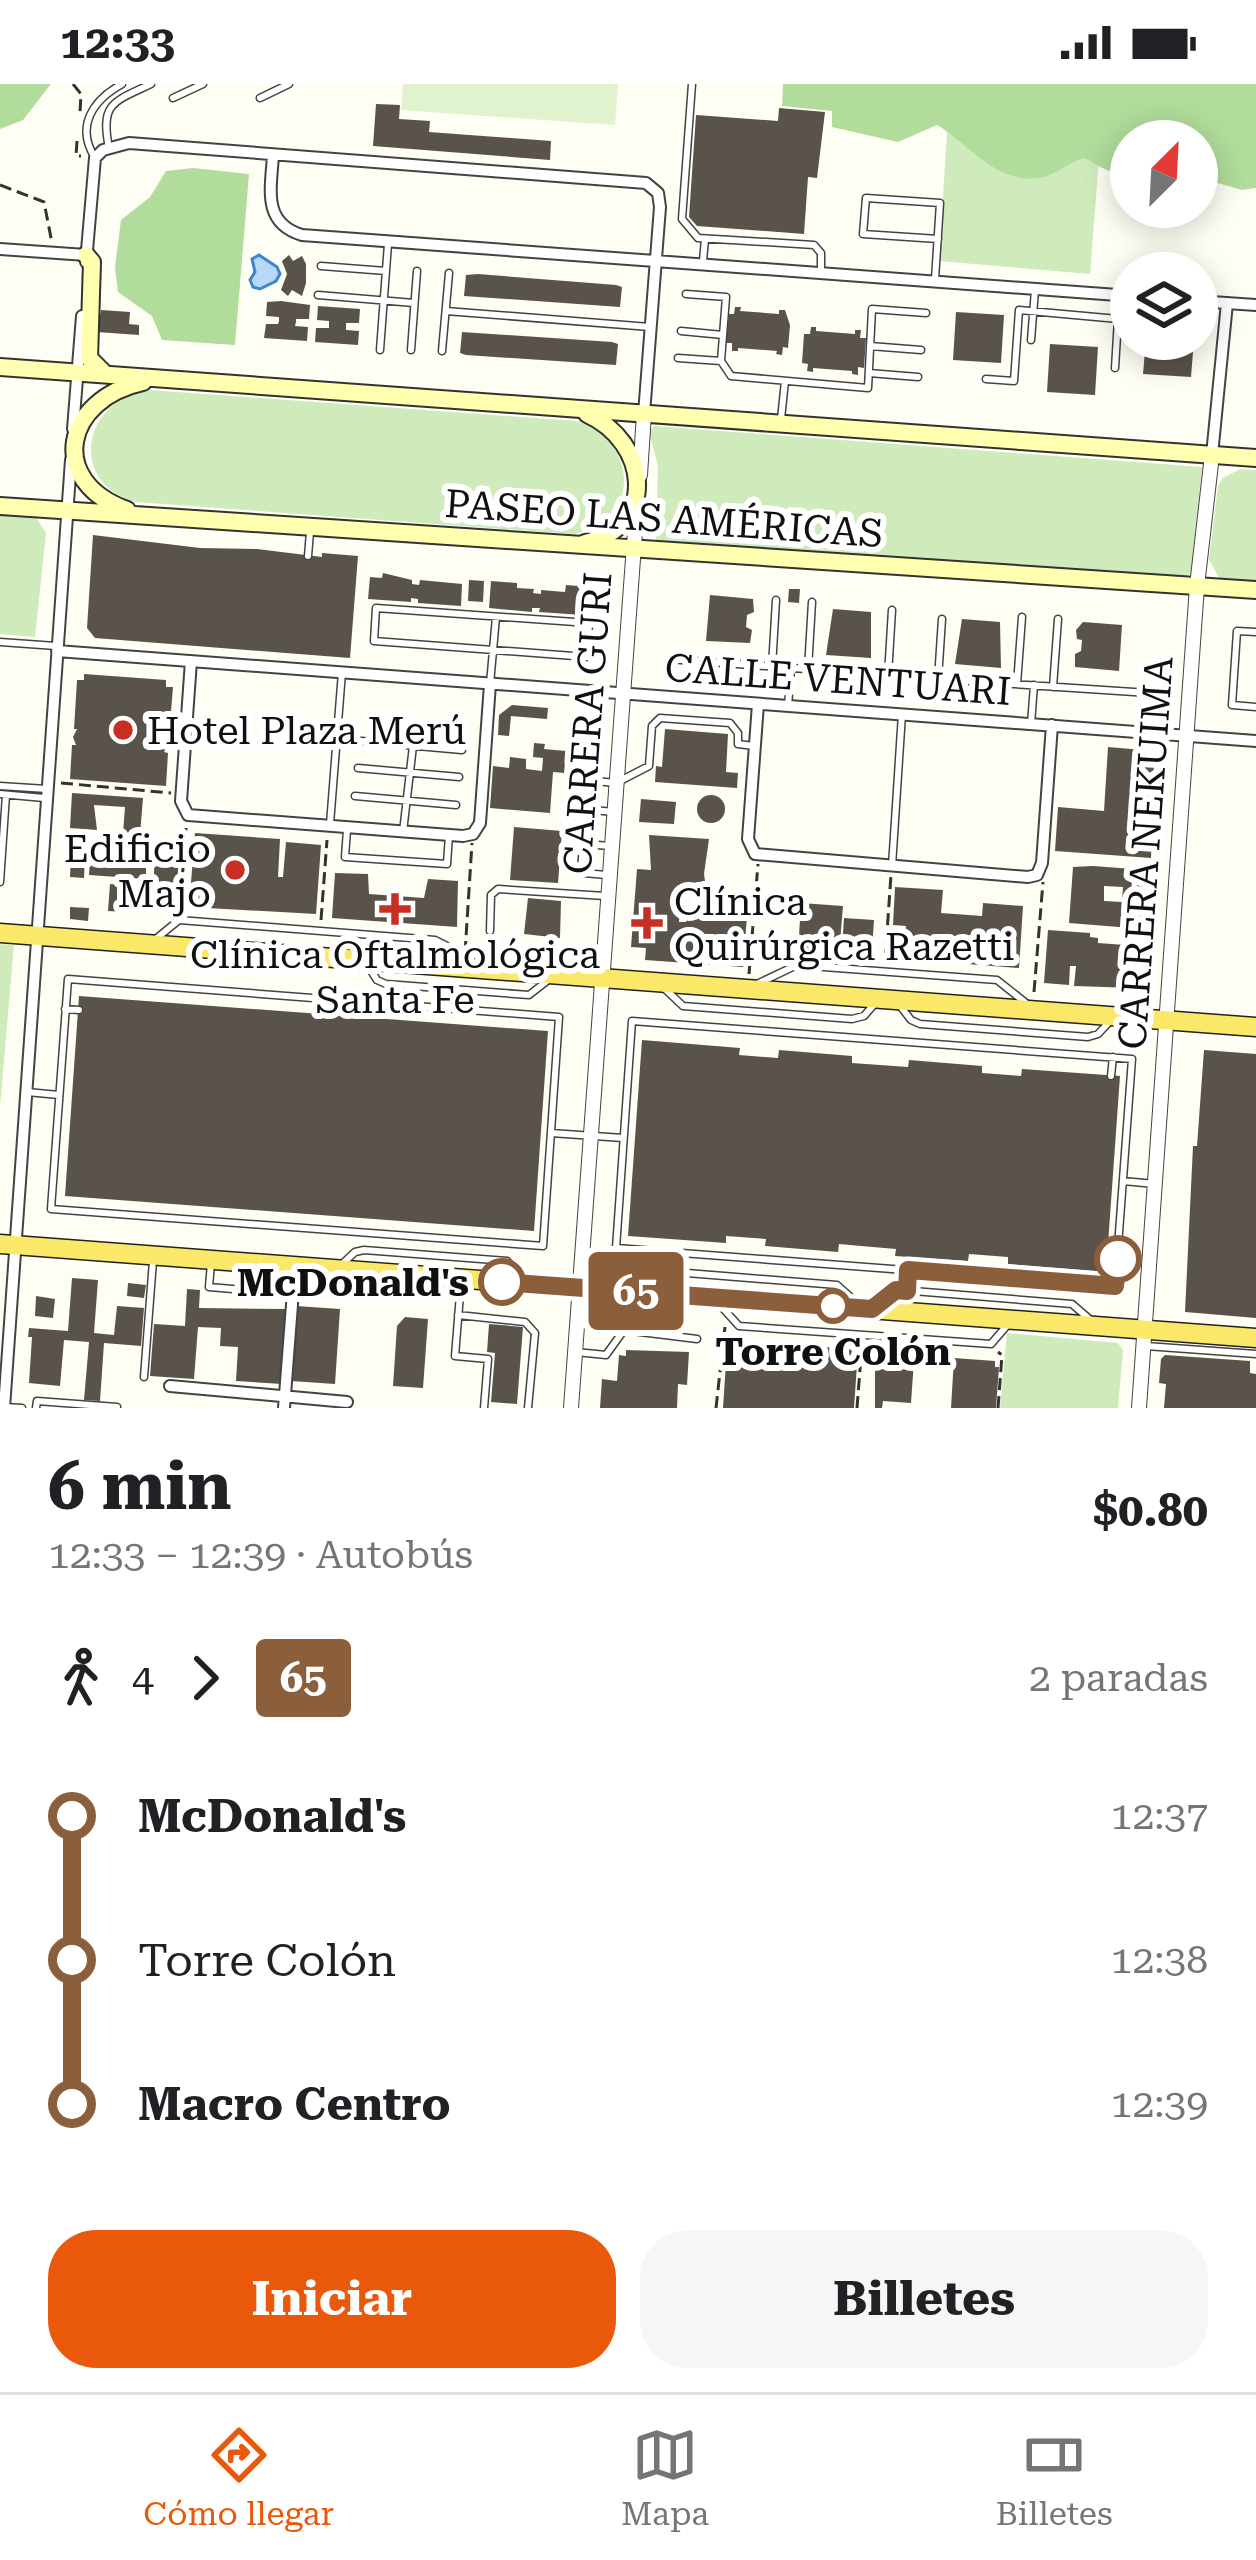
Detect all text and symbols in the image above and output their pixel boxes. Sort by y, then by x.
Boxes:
text: 12:33 [60,16,175,69]
north arrow [1110,120,1218,228]
map controls [1110,120,1218,360]
button: layers [1110,252,1218,360]
street label: PASEO LAS AMÉRICAS [443,481,885,557]
street label: CARRERA GURI [554,571,621,876]
street label: CALLE VENTUARI [663,645,1013,715]
street label: CARRERA NEKUIMA [1109,655,1183,1051]
place label: Hotel Plaza Merú [147,708,466,754]
marker: Hotel Plaza Merú [110,717,136,743]
place label: Edificio Majo [64,826,211,917]
marker: Edificio Majo [222,857,248,883]
place label: Clínica Quirúrgica Razetti [674,879,1014,970]
marker: Clínica Oftalmológica Santa Fe [379,893,411,925]
marker: Clínica Quirúrgica Razetti [631,907,663,939]
place label: Clínica Oftalmológica Santa Fe [190,932,600,1023]
unlabelled marker [1096,1237,1140,1281]
line badge: 65 [582,1252,690,1330]
place label: McDonald's [237,1260,469,1306]
marker: McDonald's [480,1260,524,1304]
text: 65 [612,1266,660,1315]
marker: Torre Colón [817,1290,849,1322]
place label: Torre Colón [715,1329,951,1375]
text: 6 min [48,1448,231,1525]
text: $0.80 [1093,1484,1208,1537]
text: 12:33 – 12:39 · Autobús [48,1532,473,1578]
icon: walk [48,1645,114,1711]
icon: forward [172,1645,238,1711]
text: 65 [280,1653,327,1702]
text: 4 [132,1655,154,1701]
text: 2 paradas [1029,1655,1208,1701]
text: McDonald's [138,1790,406,1843]
text: 12:37 [1111,1793,1208,1839]
text: Torre Colón [138,1934,396,1987]
text: 12:38 [1111,1937,1208,1983]
text: Macro Centro [138,2078,451,2131]
text: 12:39 [1111,2081,1208,2127]
button: Iniciar [48,2230,616,2368]
button: Billetes [640,2230,1208,2368]
tab: Cómo llegar [143,2422,334,2533]
tab: Mapa [621,2422,709,2533]
tab: Billetes [996,2422,1113,2533]

